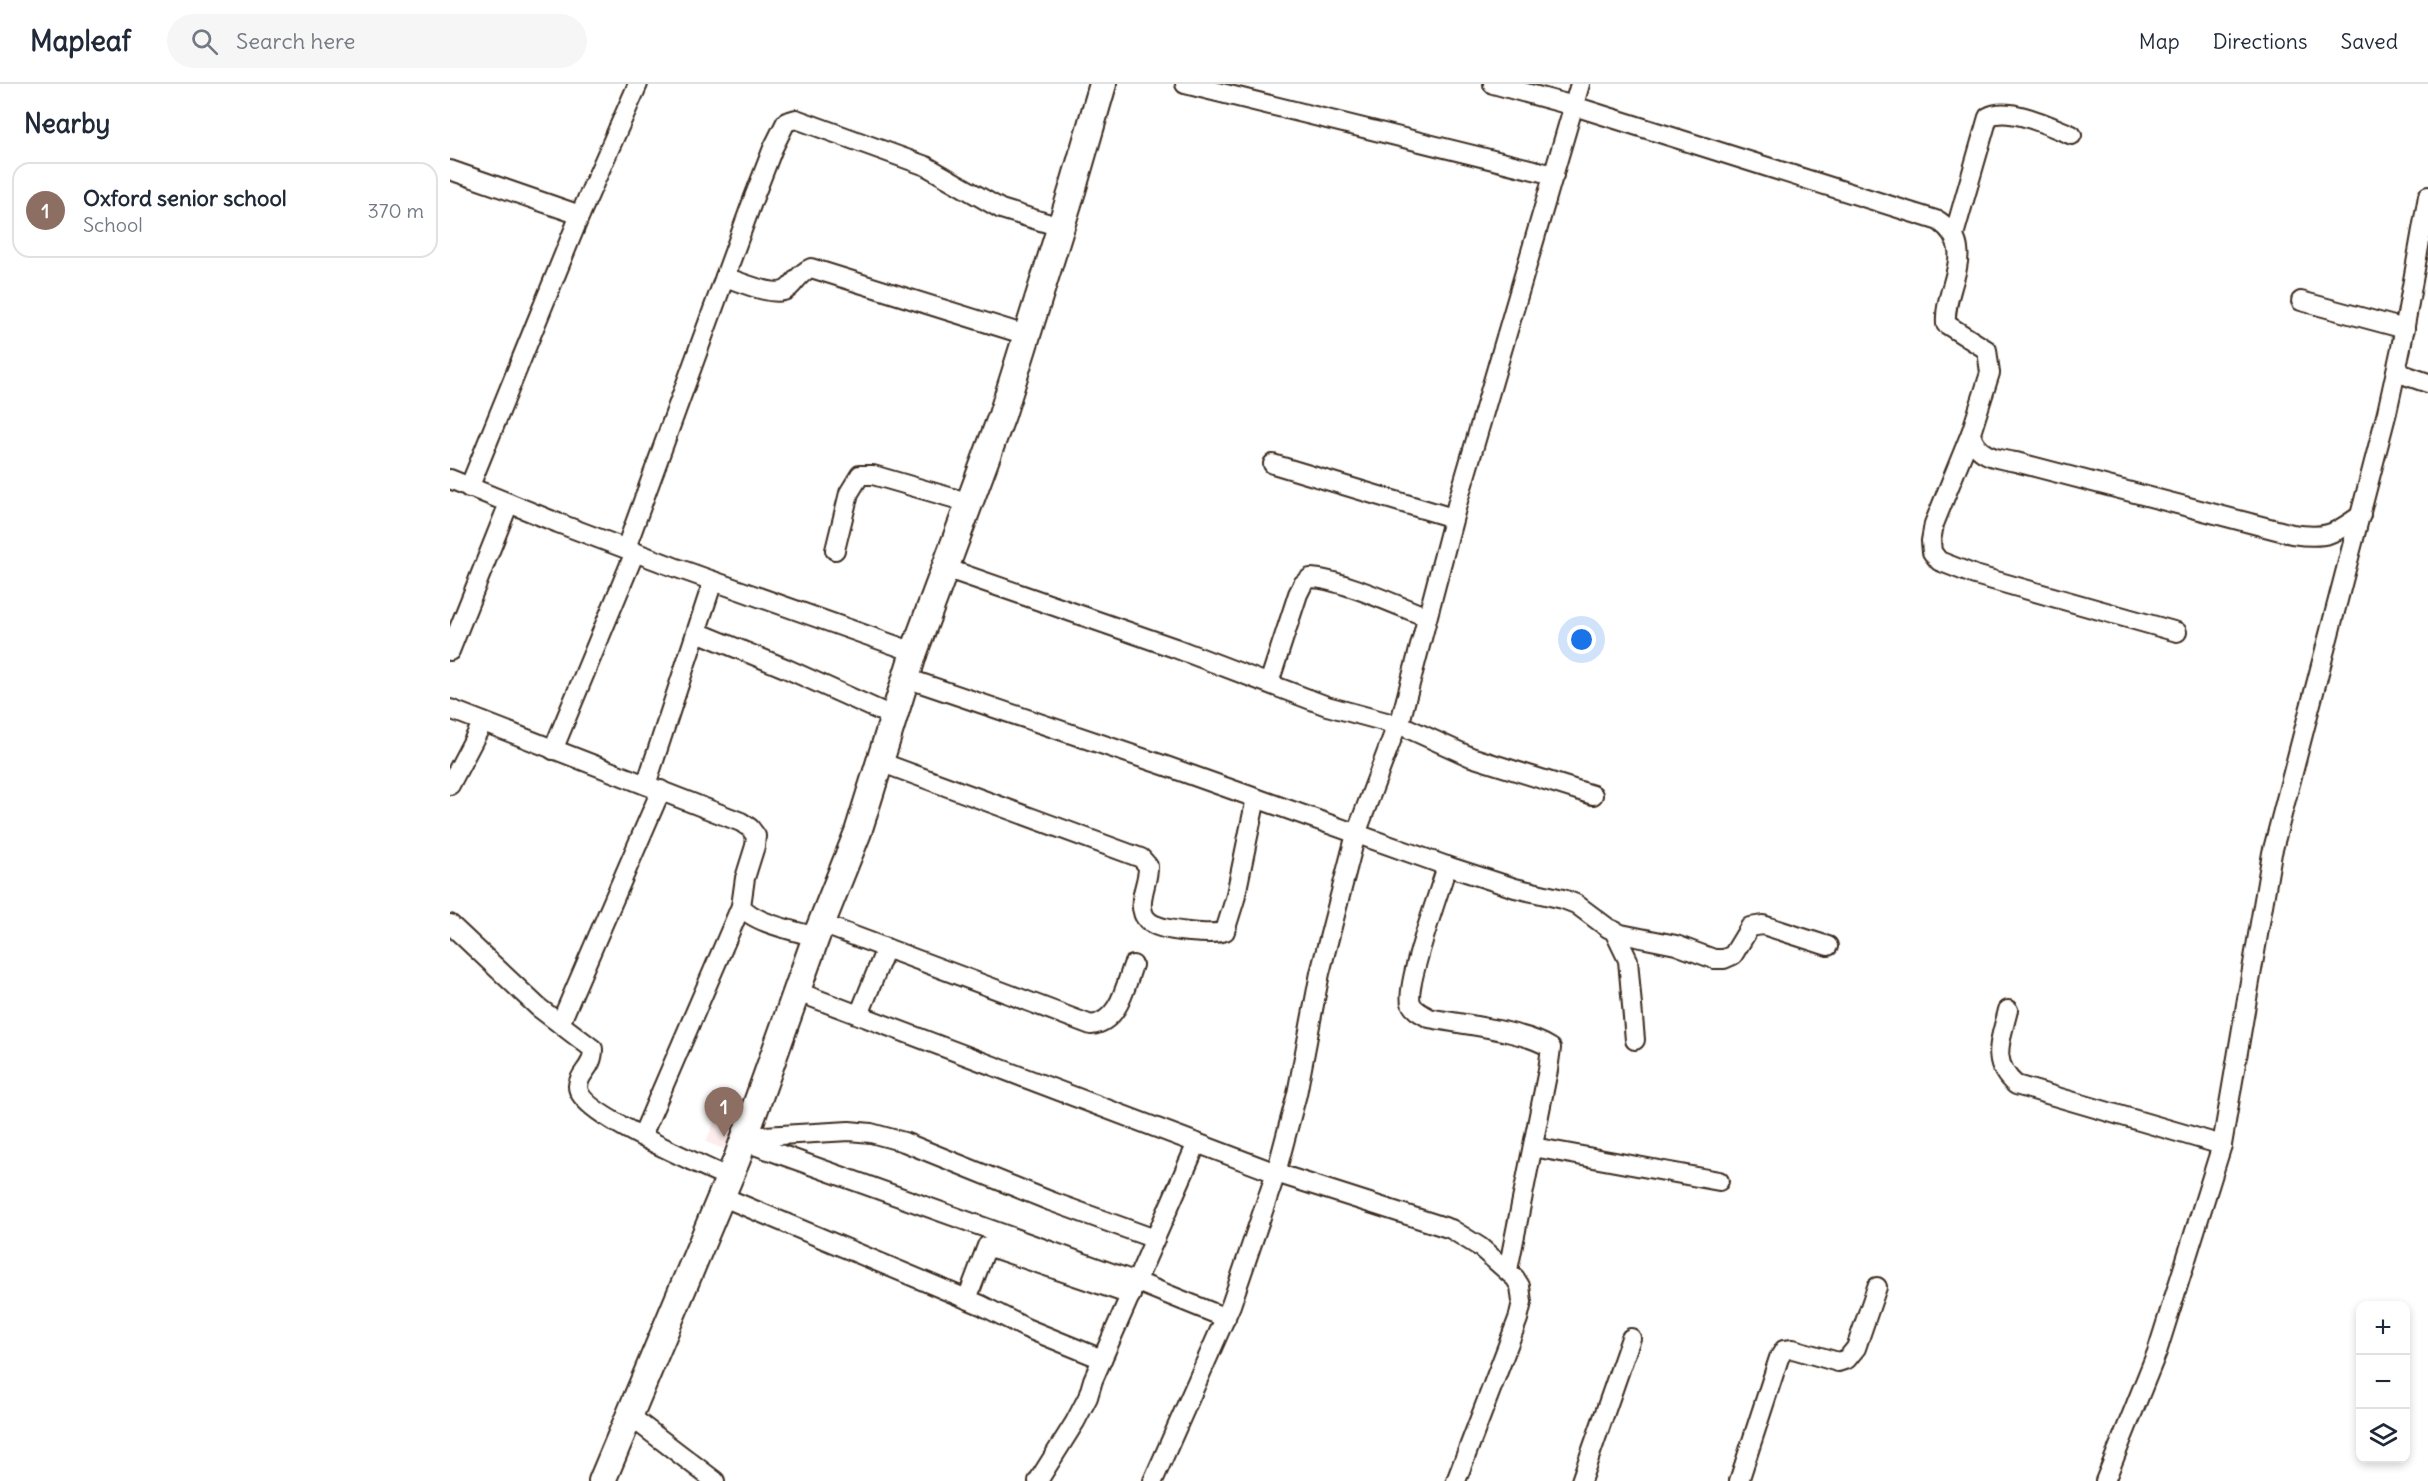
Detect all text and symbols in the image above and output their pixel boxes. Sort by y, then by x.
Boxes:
search box [167,14,587,68]
text: Mapleaf [30,23,131,59]
icon: search [188,25,221,58]
text: Search here [236,27,355,55]
text: Map [2139,28,2180,55]
text: Directions [2213,28,2307,55]
text: Saved [2340,28,2398,55]
text: Nearby [24,107,110,140]
text: Oxford senior school [83,184,287,212]
text: 1 [42,198,49,223]
text: 370 m [367,198,424,223]
text: School [83,212,143,237]
your location [1567,625,1596,654]
pin: 1 [704,1088,744,1137]
map controls [2356,1301,2410,1463]
button: + [2356,1301,2410,1355]
button: − [2356,1355,2410,1409]
button: layers [2356,1409,2410,1463]

